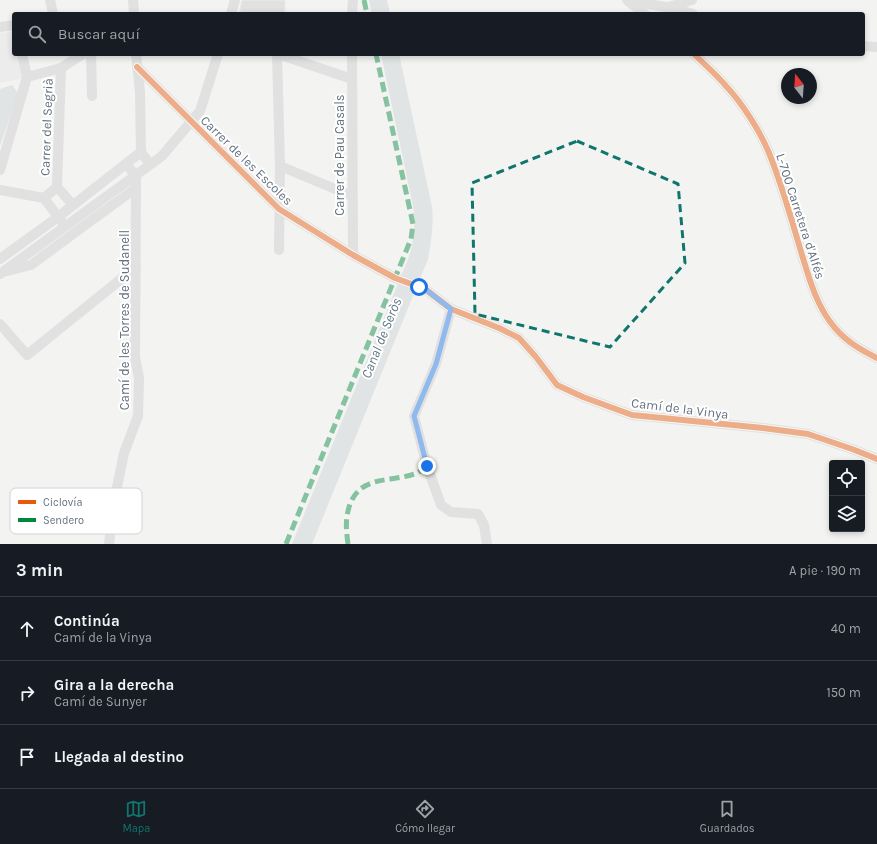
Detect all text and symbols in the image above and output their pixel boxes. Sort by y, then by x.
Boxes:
search box [12,12,865,56]
icon: search [26,23,48,45]
text: Buscar aquí [58,25,140,43]
north arrow [781,68,817,104]
street label: Carrer del Segrià [37,78,56,176]
street label: Carrer de Pau Casals [332,94,347,216]
street label: Carrer de les Escoles [198,113,296,208]
street label: L-700 Carretera d'Alfés [773,151,828,281]
street label: Camí de les Torres de Sudanell [117,230,132,410]
route start [410,278,428,296]
water label: Canal de Seròs [358,295,405,381]
street label: Camí de la Vinya [630,395,729,422]
route end [418,457,436,475]
map controls [829,460,865,532]
button: locate [829,460,865,496]
legend [10,488,142,534]
text: Ciclovía [43,496,83,509]
button: layers [829,496,865,532]
text: Sendero [43,514,84,527]
text: 3 min [16,560,63,580]
text: A pie · 190 m [789,563,861,578]
text: Continúa [54,612,120,630]
icon: ahead [16,618,38,640]
text: 40 m [831,621,861,636]
text: Camí de la Vinya [54,630,152,645]
text: Gira a la derecha [54,676,174,694]
icon: right [16,682,38,704]
text: 150 m [826,685,861,700]
text: Camí de Sunyer [54,694,147,709]
icon: arrive [16,746,38,768]
text: Llegada al destino [54,748,184,766]
tab: Mapa [122,798,150,835]
tab: Cómo llegar [395,798,455,835]
tab: Guardados [700,798,755,835]

